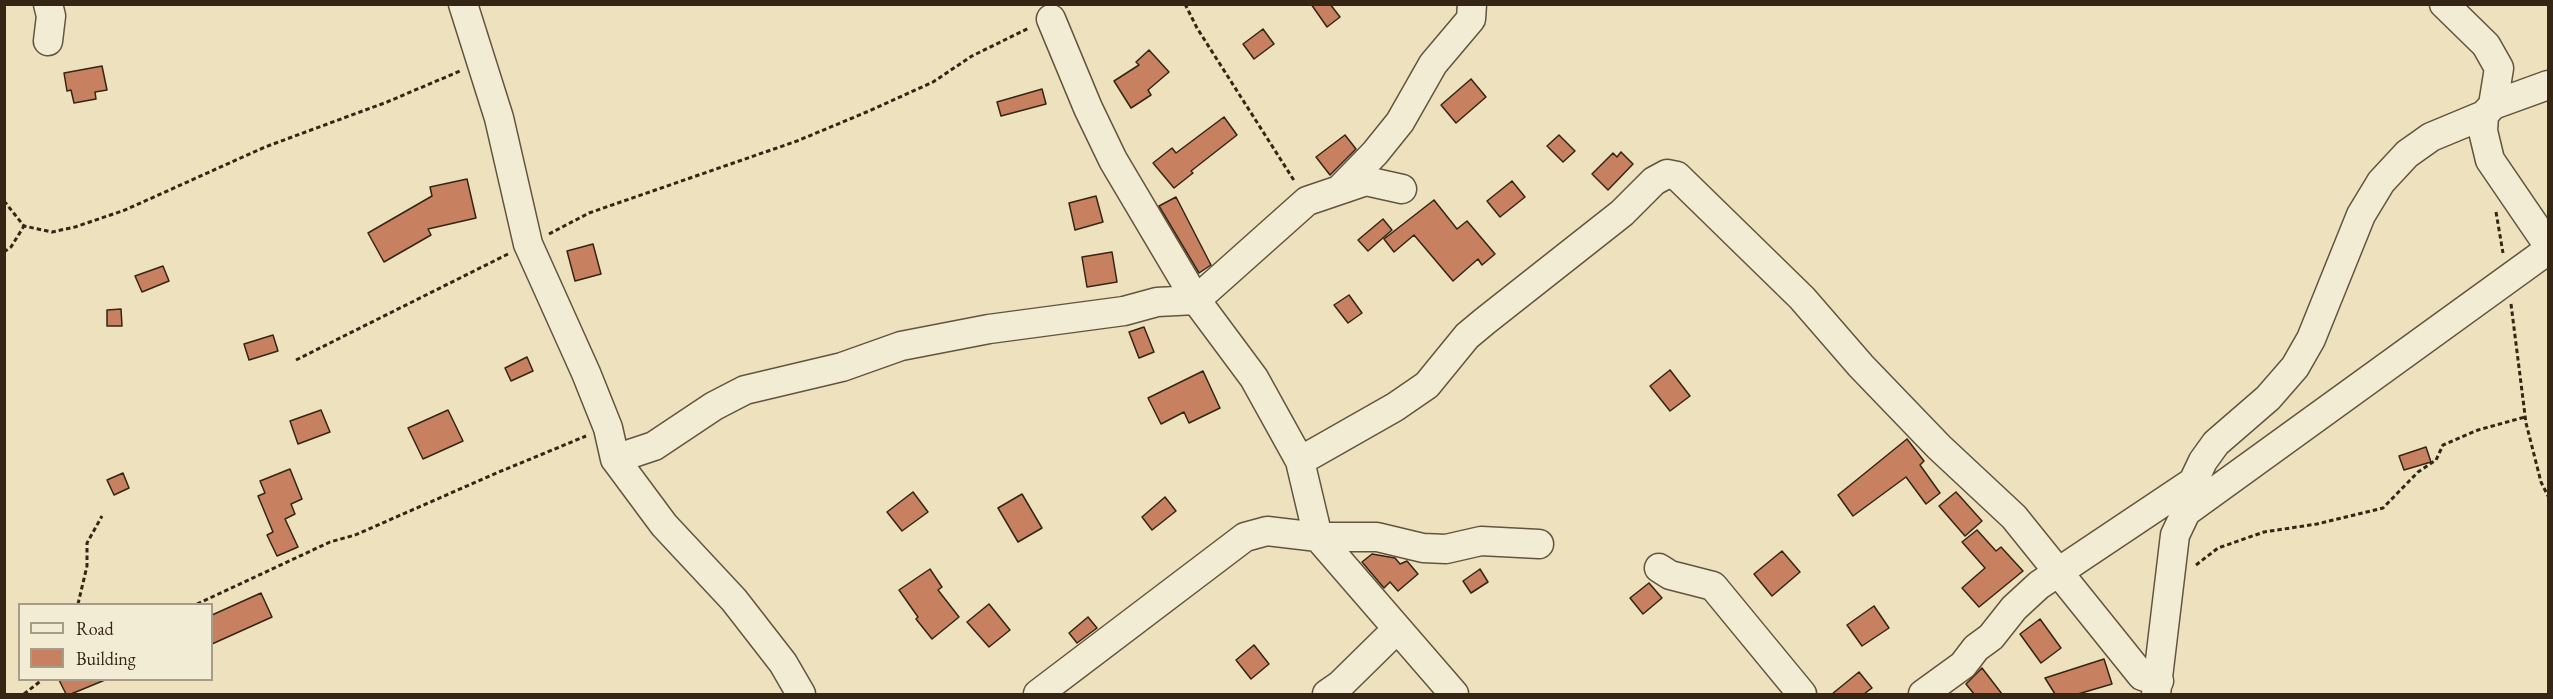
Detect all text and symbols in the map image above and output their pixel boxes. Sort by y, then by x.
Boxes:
legend [18,603,213,681]
text: Road [76,617,114,640]
text: Building [76,647,136,670]

